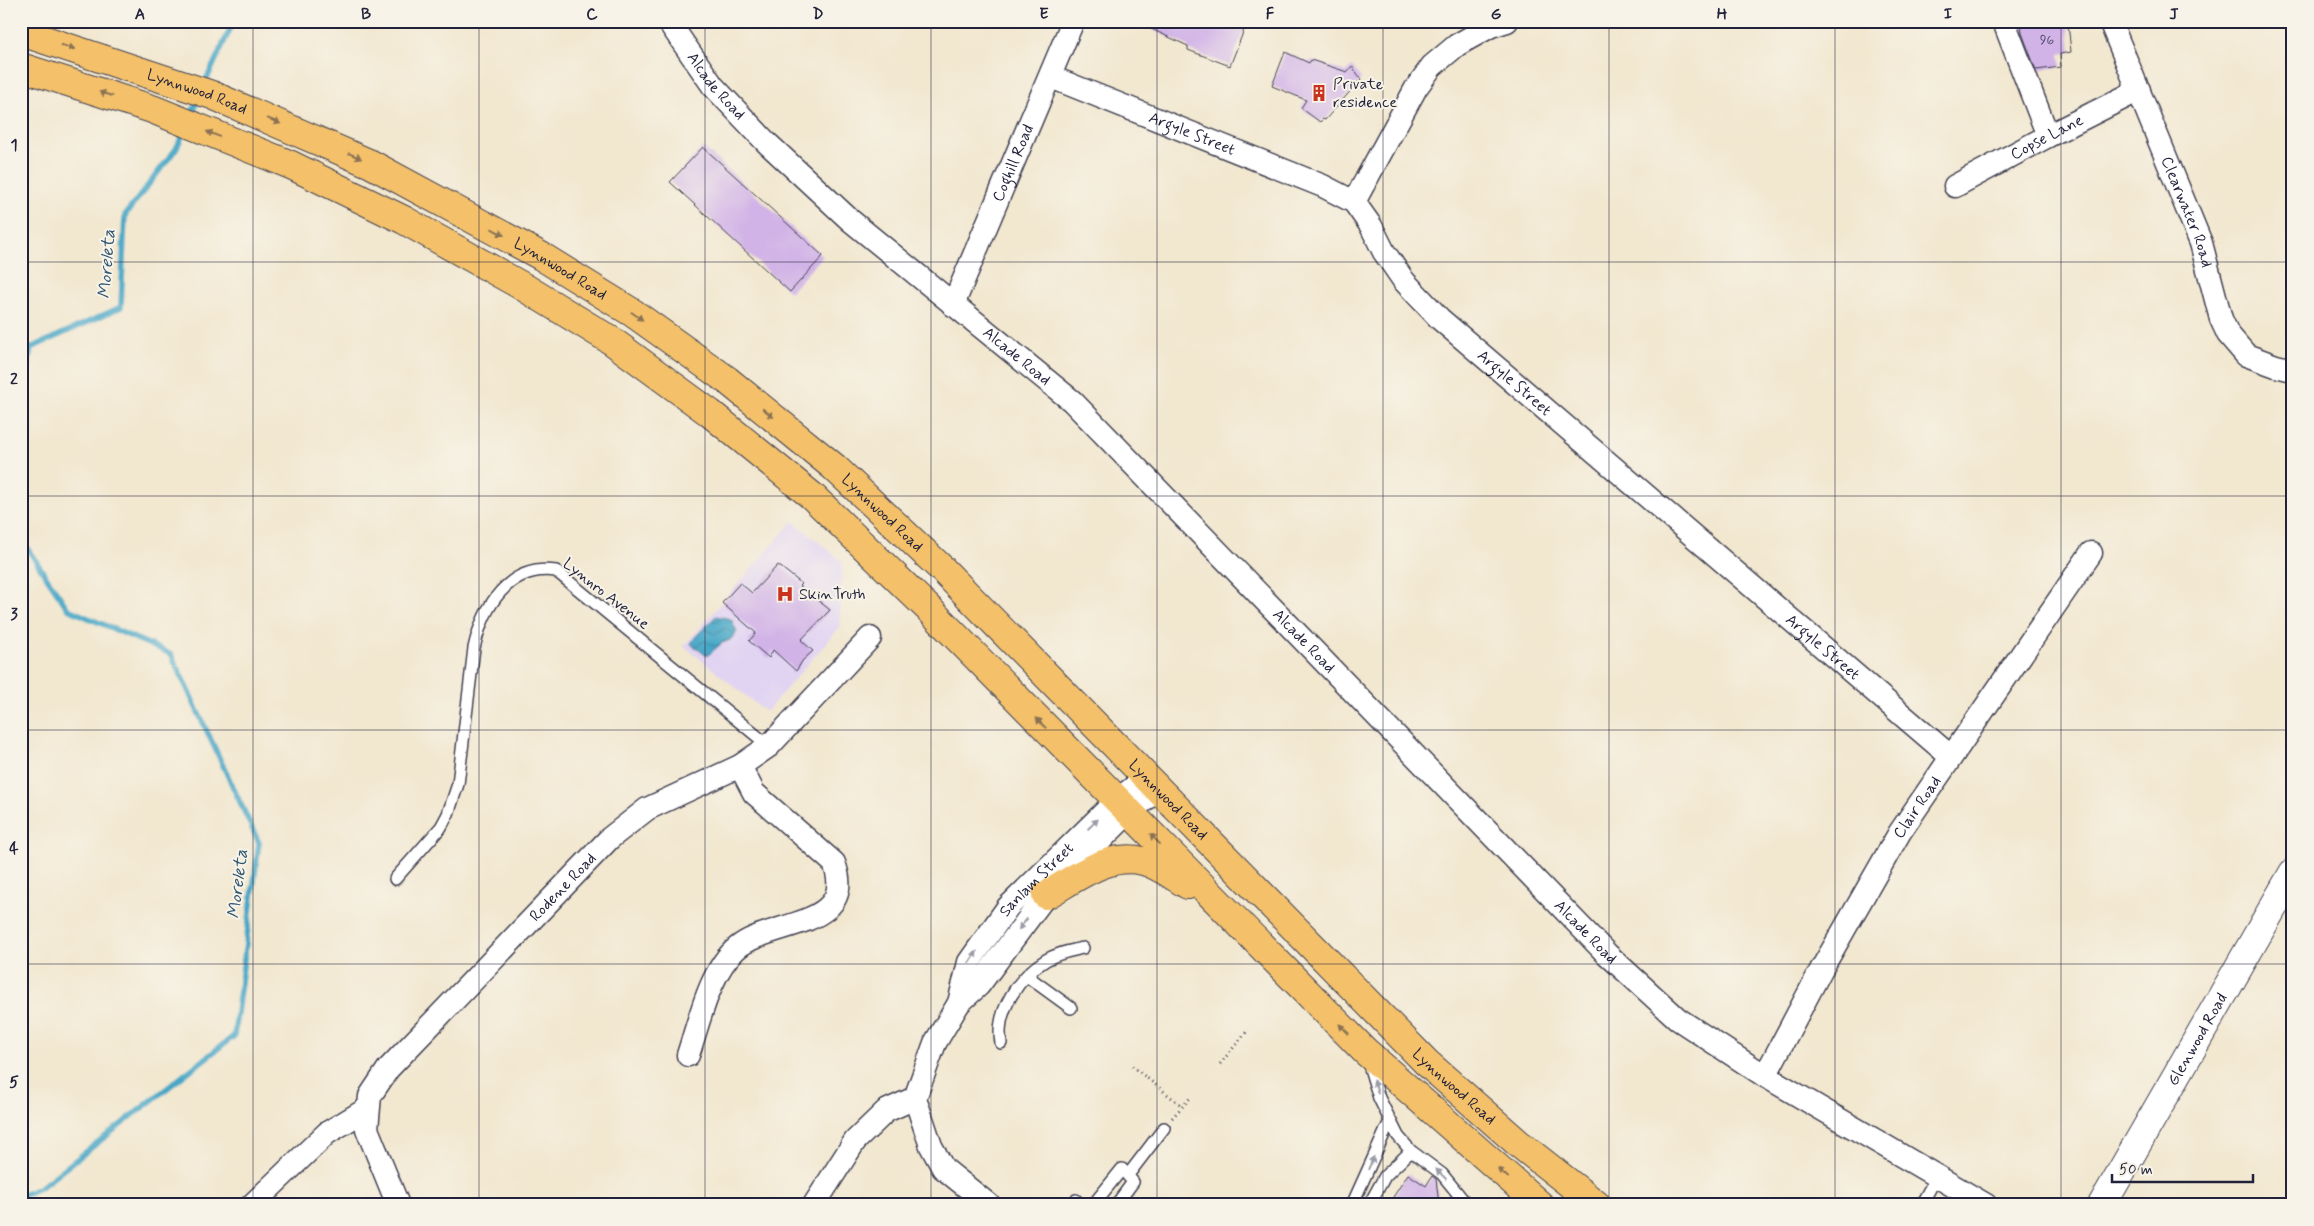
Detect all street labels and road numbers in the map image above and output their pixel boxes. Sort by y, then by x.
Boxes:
street label: Alcade Road [682,48,750,124]
street label: Lynnwood Road [144,64,251,120]
street label: Argyle Street [1146,107,1238,160]
street label: Copse Lane [2007,109,2087,165]
street label: Coghill Road [987,121,1039,205]
street label: Clearwater Road [2156,153,2217,270]
street label: Lynnwood Road [510,233,611,305]
street label: Alcade Road [978,322,1055,390]
street label: Argyle Street [1473,345,1556,421]
street label: Lynnwood Road [837,469,928,557]
street label: Lynnro Avenue [558,553,654,635]
street label: Alcade Road [1268,604,1340,678]
street label: Argyle Street [1781,609,1864,685]
street label: Lynnwood Road [1124,755,1213,845]
street label: Clair Road [1888,772,1946,842]
street label: Sanlam Street [994,838,1078,921]
street label: Rodene Road [525,848,601,926]
street label: Alcade Road [1550,895,1622,969]
street label: Glenwood Road [2162,989,2232,1090]
street label: Lynnwood Road [1408,1044,1500,1129]

